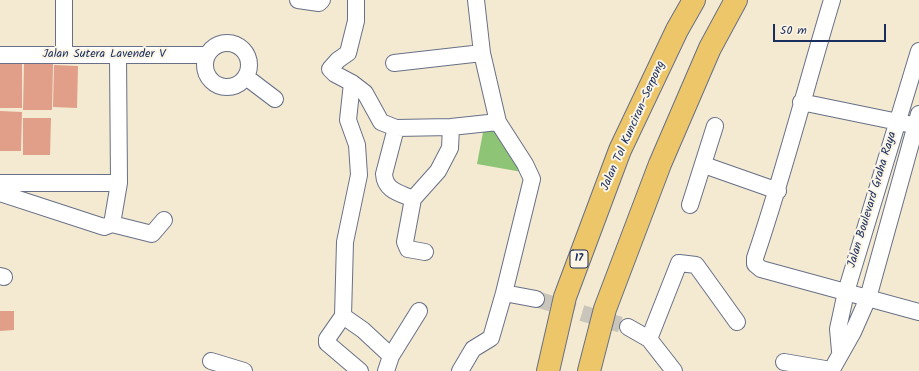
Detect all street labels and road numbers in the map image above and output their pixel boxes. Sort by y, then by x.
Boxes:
street label: Jalan Sutera Lavender V [42,48,166,62]
street label: Jalan Tol Kunciran–Serpong [599,59,669,193]
street label: Jalan Boulevard Graha Raya [845,130,901,270]
road number: 17 [570,250,588,268]

